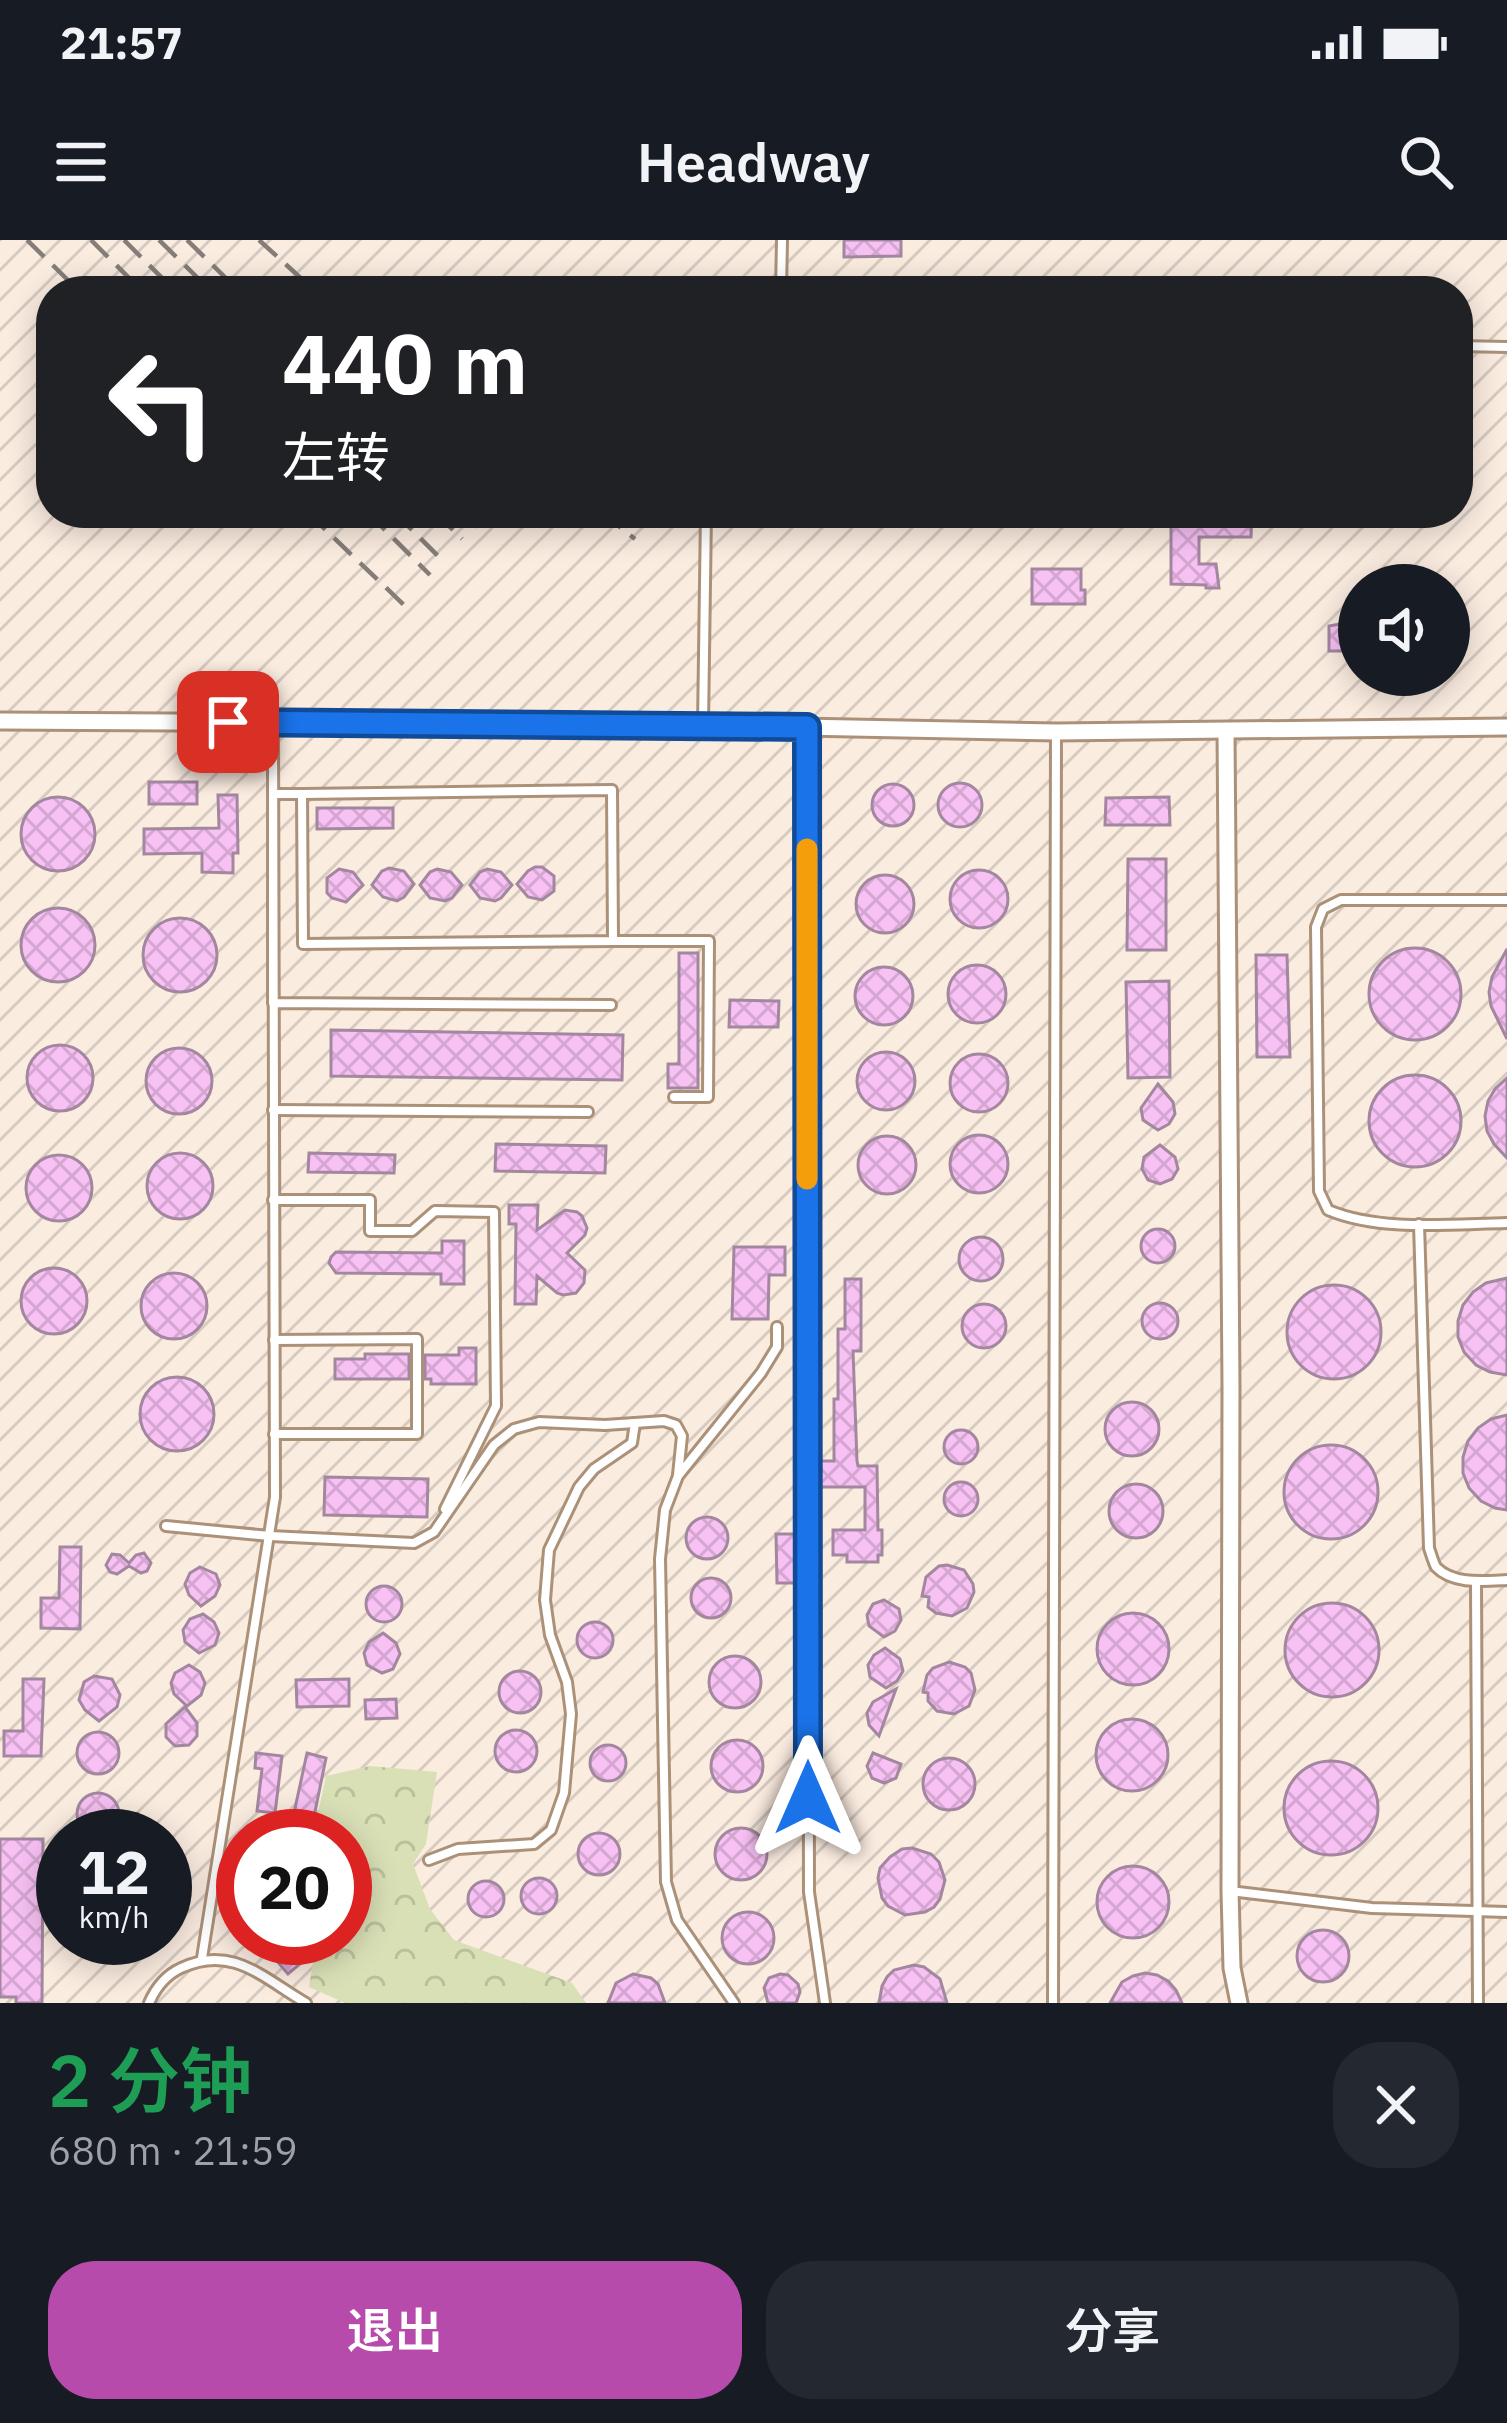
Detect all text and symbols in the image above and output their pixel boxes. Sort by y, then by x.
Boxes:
text: 21:57 [60,13,183,71]
text: Headway [637,127,870,197]
icon: menu [48,129,114,195]
icon: search [1393,129,1459,195]
text: 440 m [282,308,528,417]
icon: left [84,324,240,480]
text: 左转 [282,422,390,492]
map controls [1338,564,1470,696]
button: sound [1338,564,1470,696]
pin [177,671,279,773]
icon: arrive [195,689,261,755]
position arrow [745,1735,871,1861]
speed limit sign: 20 [216,1809,372,1965]
text: 12 [78,1832,150,1911]
text: km/h [79,1897,149,1936]
text: 2 分钟 [48,2033,252,2127]
button: close [1333,2042,1459,2168]
text: 680 m · 21:59 [48,2125,298,2176]
button: 退出 [48,2261,742,2399]
button: 分享 [766,2261,1459,2399]

